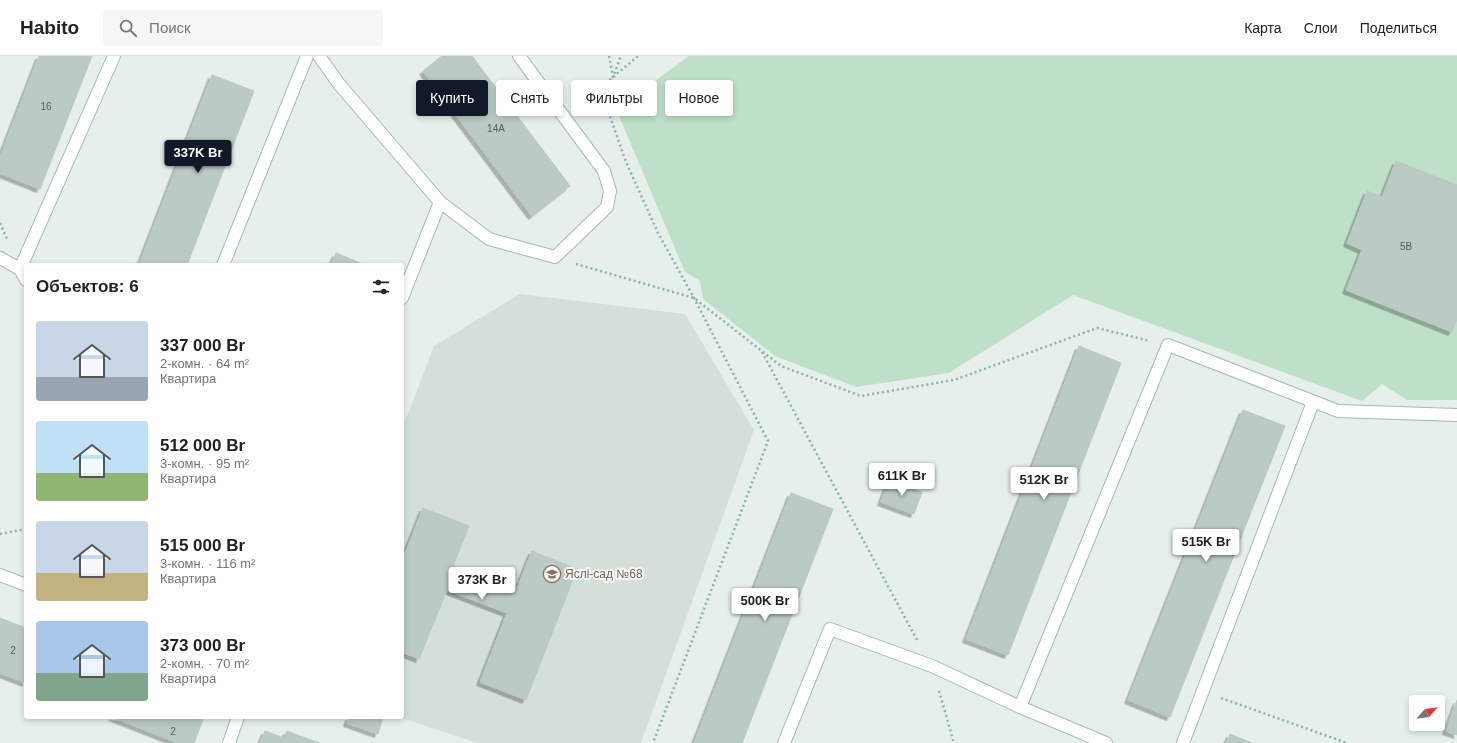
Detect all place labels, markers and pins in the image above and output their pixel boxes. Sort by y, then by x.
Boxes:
pin: 337K Br [161,140,235,174]
pin: 611K Br [865,463,939,497]
pin: 512K Br [1007,467,1081,501]
pin: 515K Br [1169,529,1243,563]
school or university icon: Яслі-сад №68 [542,564,562,584]
pin: 373K Br [445,567,519,601]
place label: Яслі-сад №68 [565,567,643,581]
pin: 500K Br [728,588,802,622]

